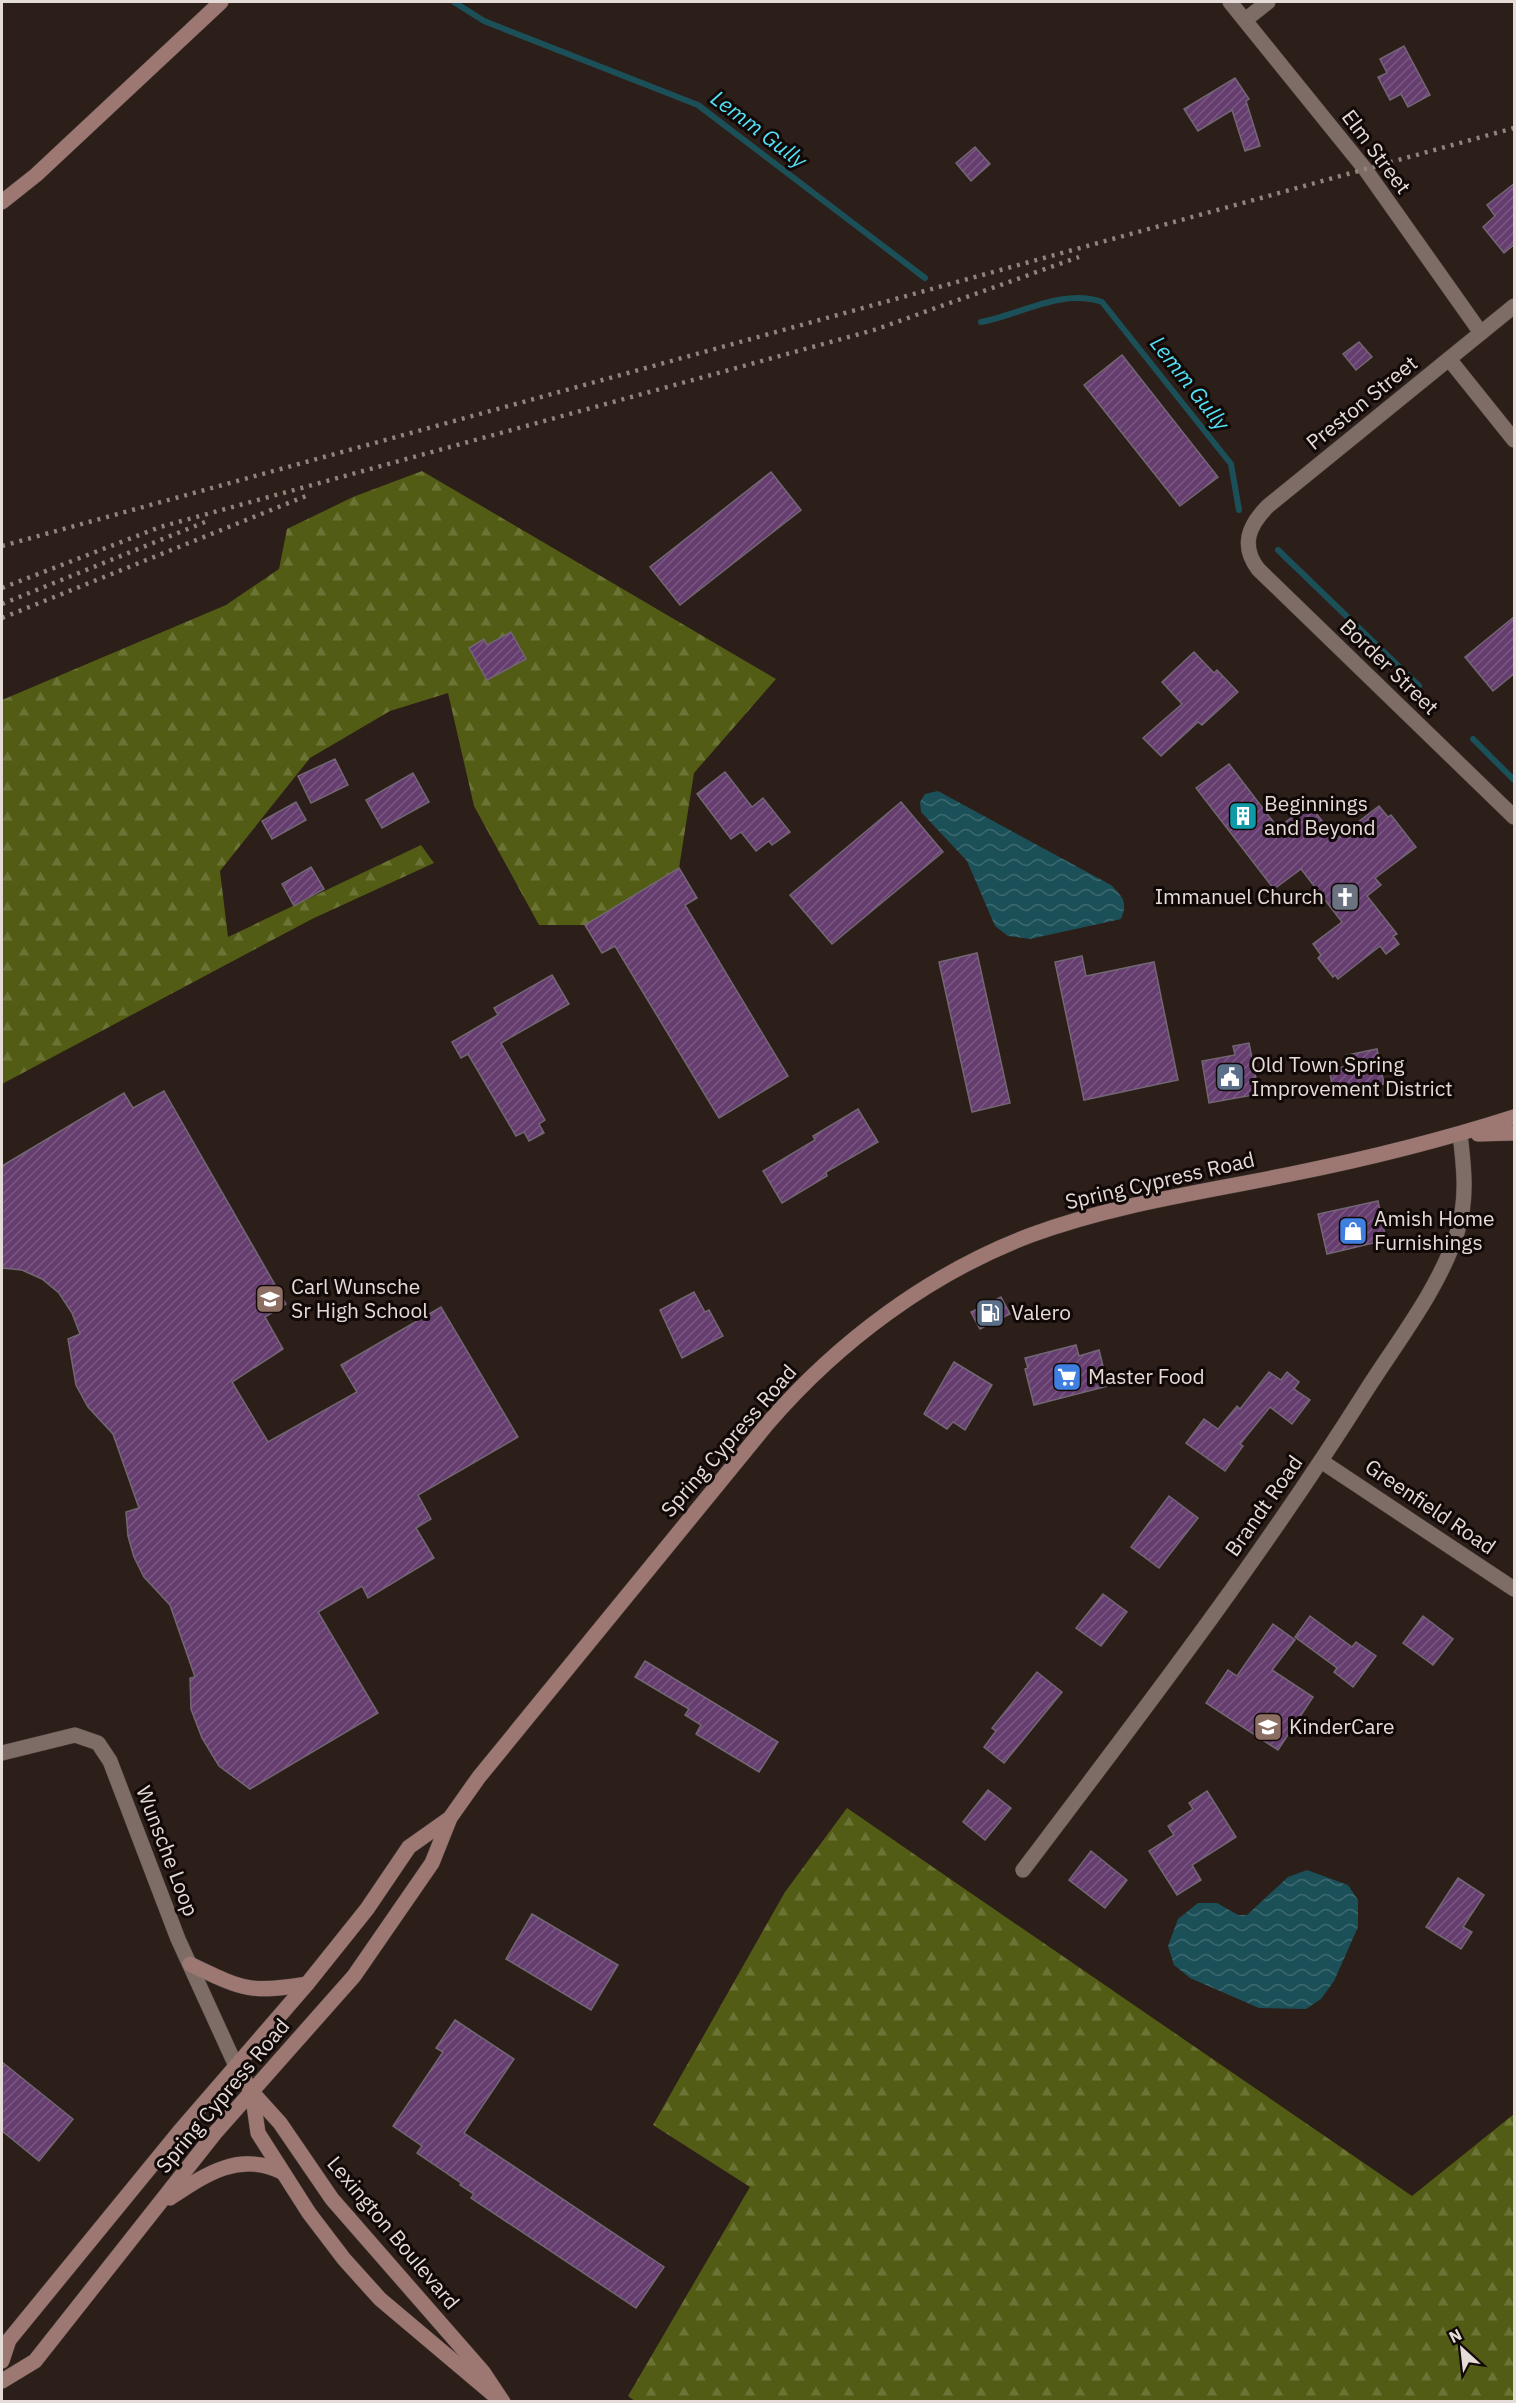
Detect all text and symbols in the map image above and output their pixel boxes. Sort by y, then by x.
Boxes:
water label: Lemm Gully [705,83,814,175]
street label: Elm Street [1336,103,1418,199]
water label: Lemm Gully [1144,329,1237,437]
street label: Preston Street [1300,349,1423,456]
street label: Border Street [1334,612,1445,720]
place label: Beginnings and Beyond [1264,789,1376,841]
building icon: Beginnings and Beyond [1227,800,1259,832]
church icon: Immanuel Church [1329,881,1361,913]
place label: Immanuel Church [1155,882,1324,910]
place label: Old Town Spring Improvement District [1251,1050,1453,1102]
public building icon: Old Town Spring Improvement District [1214,1061,1246,1093]
street label: Spring Cypress Road [1062,1145,1257,1215]
place label: Amish Home Furnishings [1374,1204,1495,1256]
shop icon: Amish Home Furnishings [1337,1215,1369,1247]
place label: Carl Wunsche Sr High School [291,1272,428,1324]
school or university icon: Carl Wunsche Sr High School [254,1283,286,1315]
fuel station icon: Valero [974,1297,1006,1329]
place label: Valero [1011,1298,1071,1326]
street label: Spring Cypress Road [654,1358,802,1523]
supermarket icon: Master Food [1051,1361,1083,1393]
place label: Master Food [1088,1362,1205,1390]
street label: Brandt Road [1218,1449,1308,1561]
street label: Greenfield Road [1360,1452,1501,1560]
school or university icon: KinderCare [1252,1711,1284,1743]
place label: KinderCare [1289,1712,1395,1740]
street label: Wunsche Loop [130,1781,206,1920]
street label: Spring Cypress Road [149,2012,295,2179]
street label: Lexington Boulevard [321,2150,466,2315]
north arrow [1432,2319,1492,2379]
text: N [1445,2324,1465,2347]

